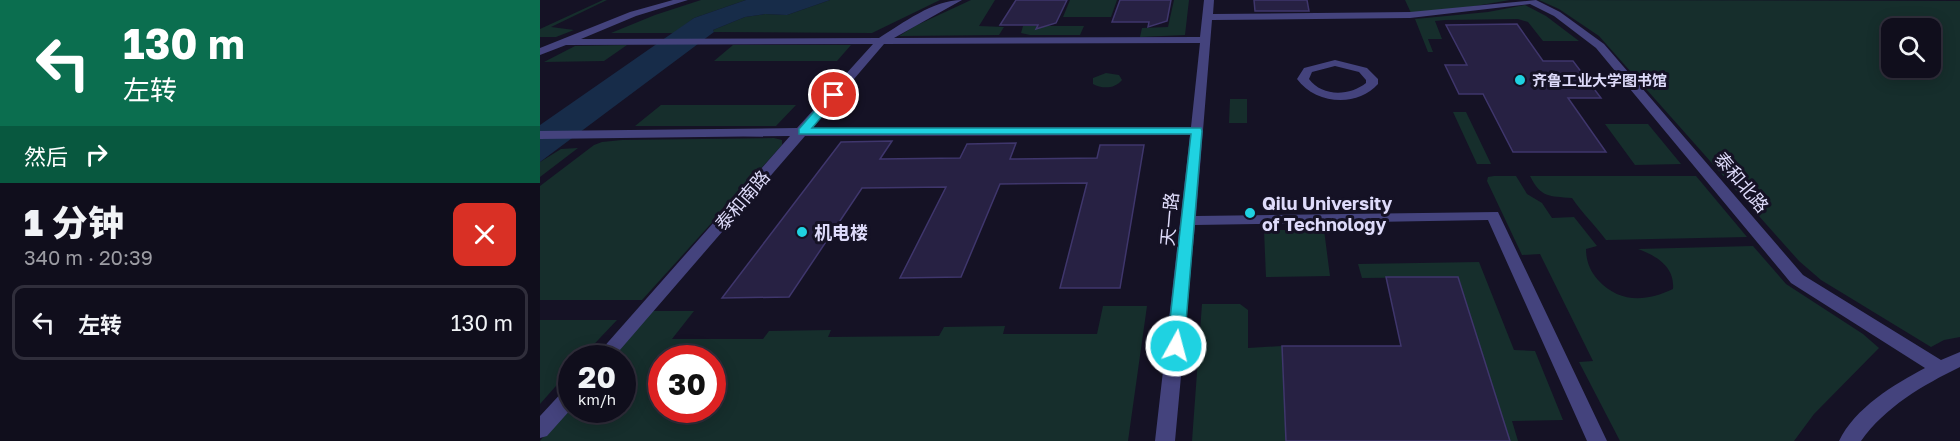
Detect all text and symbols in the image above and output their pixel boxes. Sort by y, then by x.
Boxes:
text: 130 m [123,18,245,68]
map controls [1881,18,1941,78]
button: search [1881,18,1941,78]
icon: left [24,24,102,102]
pin [808,69,859,120]
place label: 齐鲁工业大学图书馆 [1532,71,1667,89]
marker: 齐鲁工业大学图书馆 [1513,73,1527,87]
text: 左转 [123,74,177,106]
icon: arrive [817,78,850,111]
icon: right [80,138,113,171]
text: 然后 [24,143,68,170]
street label: 泰和北路 [1710,147,1774,217]
street label: 泰和南路 [710,166,774,234]
street label: 天一路 [1156,191,1182,247]
place label: Qilu University of Technology [1262,192,1392,235]
text: 1 分钟 [24,201,124,244]
button: close [453,203,516,266]
marker: Qilu University of Technology [1243,206,1257,220]
place label: 机电楼 [814,221,868,243]
marker: 机电楼 [795,225,809,239]
text: 340 m · 20:39 [24,245,153,269]
icon: left [27,306,60,339]
text: 130 m [451,309,513,336]
text: 左转 [78,311,122,338]
position arrow [1144,314,1208,378]
speed limit sign: 30 [648,345,726,423]
text: 20 [578,359,616,395]
text: km/h [578,390,616,408]

